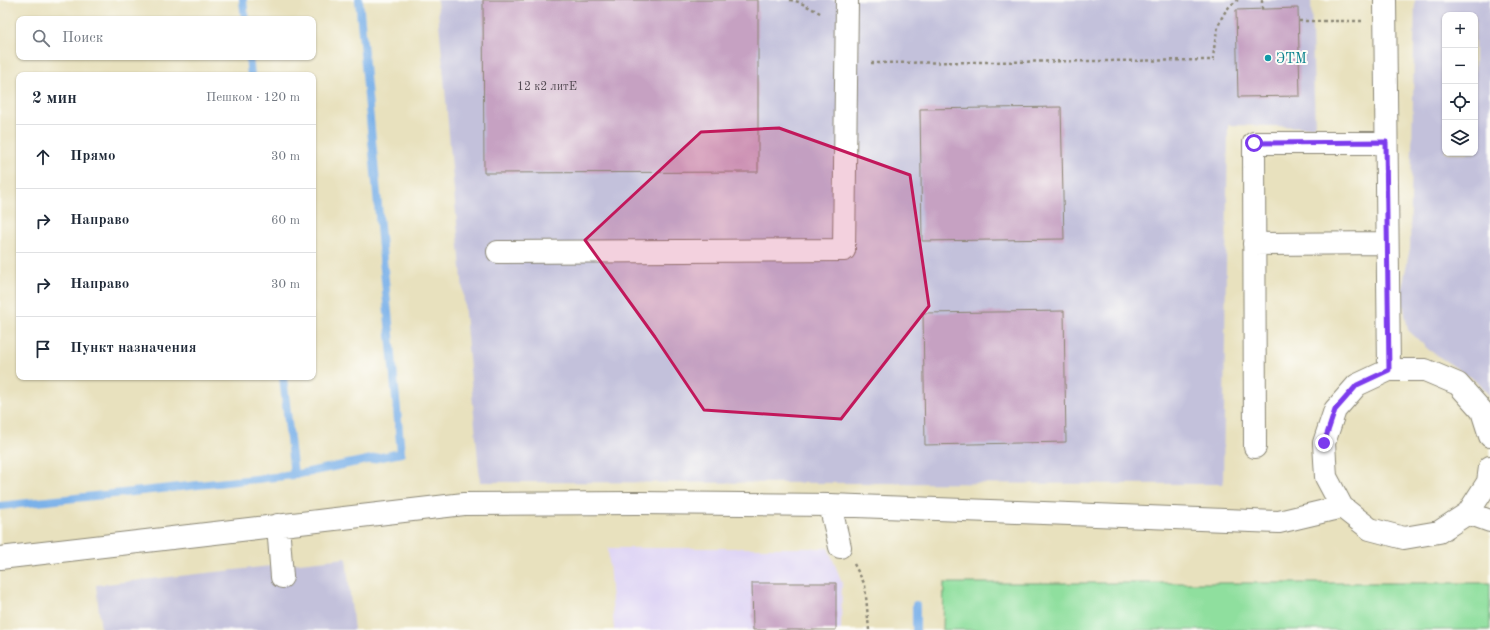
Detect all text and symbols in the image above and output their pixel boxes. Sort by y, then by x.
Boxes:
map controls [1442,12,1478,156]
button: + [1442,12,1478,48]
search box [16,16,316,60]
icon: search [30,27,52,49]
text: Поиск [62,31,103,46]
button: − [1442,48,1478,84]
place label: ЭТМ [1276,52,1307,66]
marker: ЭТМ [1263,53,1273,63]
house number: 12 к2 литЕ [517,81,577,93]
button: locate [1442,84,1478,120]
text: 2 мин [32,90,77,107]
text: Пешком · 120 m [206,91,300,104]
button: layers [1442,120,1478,156]
route start [1245,134,1263,152]
icon: ahead [32,146,54,168]
text: Прямо [70,149,116,164]
text: 30 m [271,150,300,163]
icon: right [32,210,54,232]
text: Направо [70,213,129,228]
text: 60 m [271,214,300,227]
icon: right [32,274,54,296]
text: Направо [70,277,129,292]
text: 30 m [271,278,300,291]
icon: arrive [32,338,54,360]
text: Пункт назначения [70,341,197,356]
route end [1315,434,1333,452]

